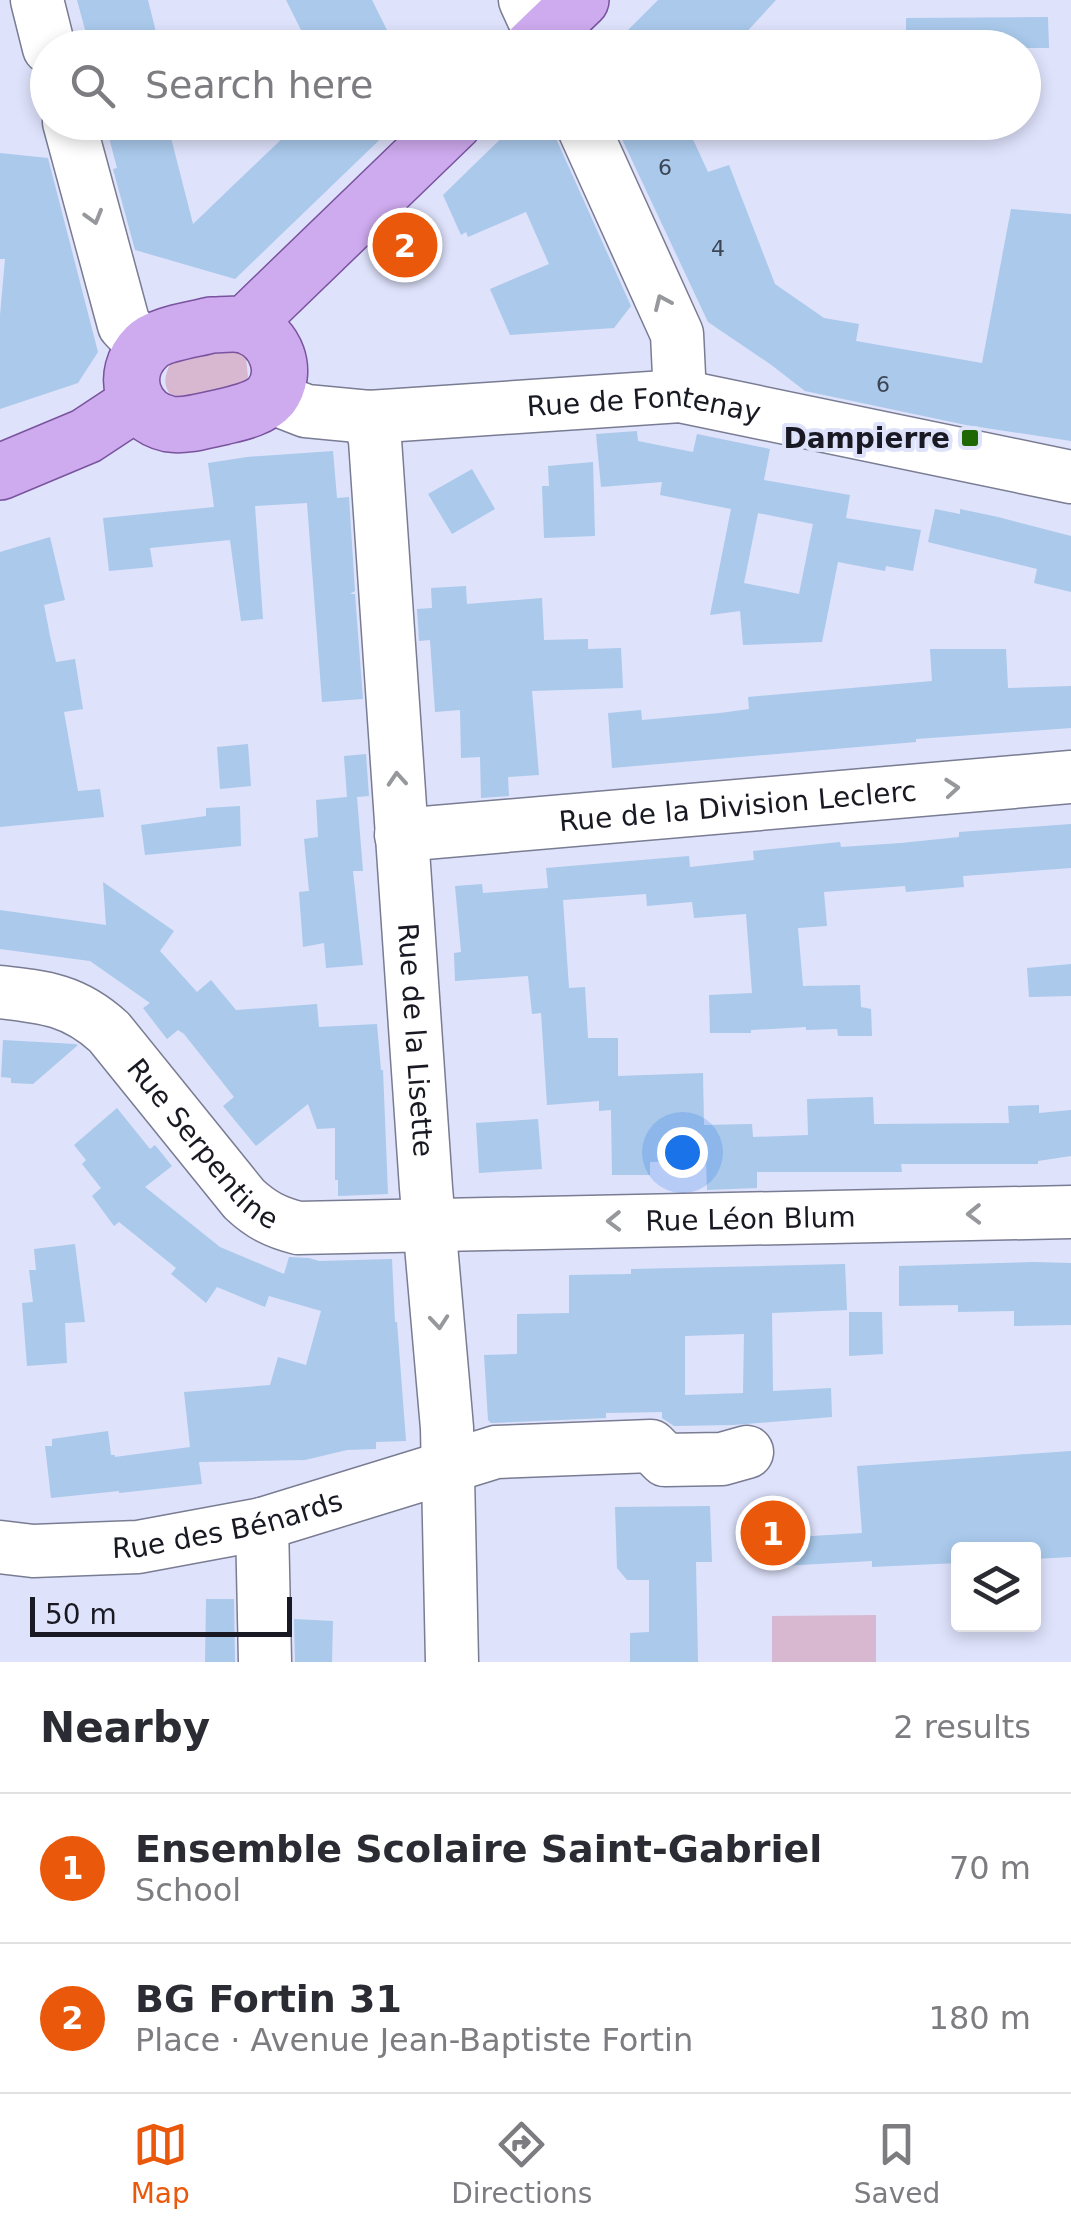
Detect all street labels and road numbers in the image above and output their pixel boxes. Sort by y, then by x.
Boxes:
street label: Rue de Fontenay [526,380,764,429]
street label: Rue de la Division Leclerc [558,774,918,838]
street label: Rue de la Lisette [391,922,440,1158]
street label: Rue Serpentine [120,1052,284,1236]
street label: Rue Léon Blum [645,1200,856,1238]
street label: Rue des Bénards [111,1484,347,1565]

